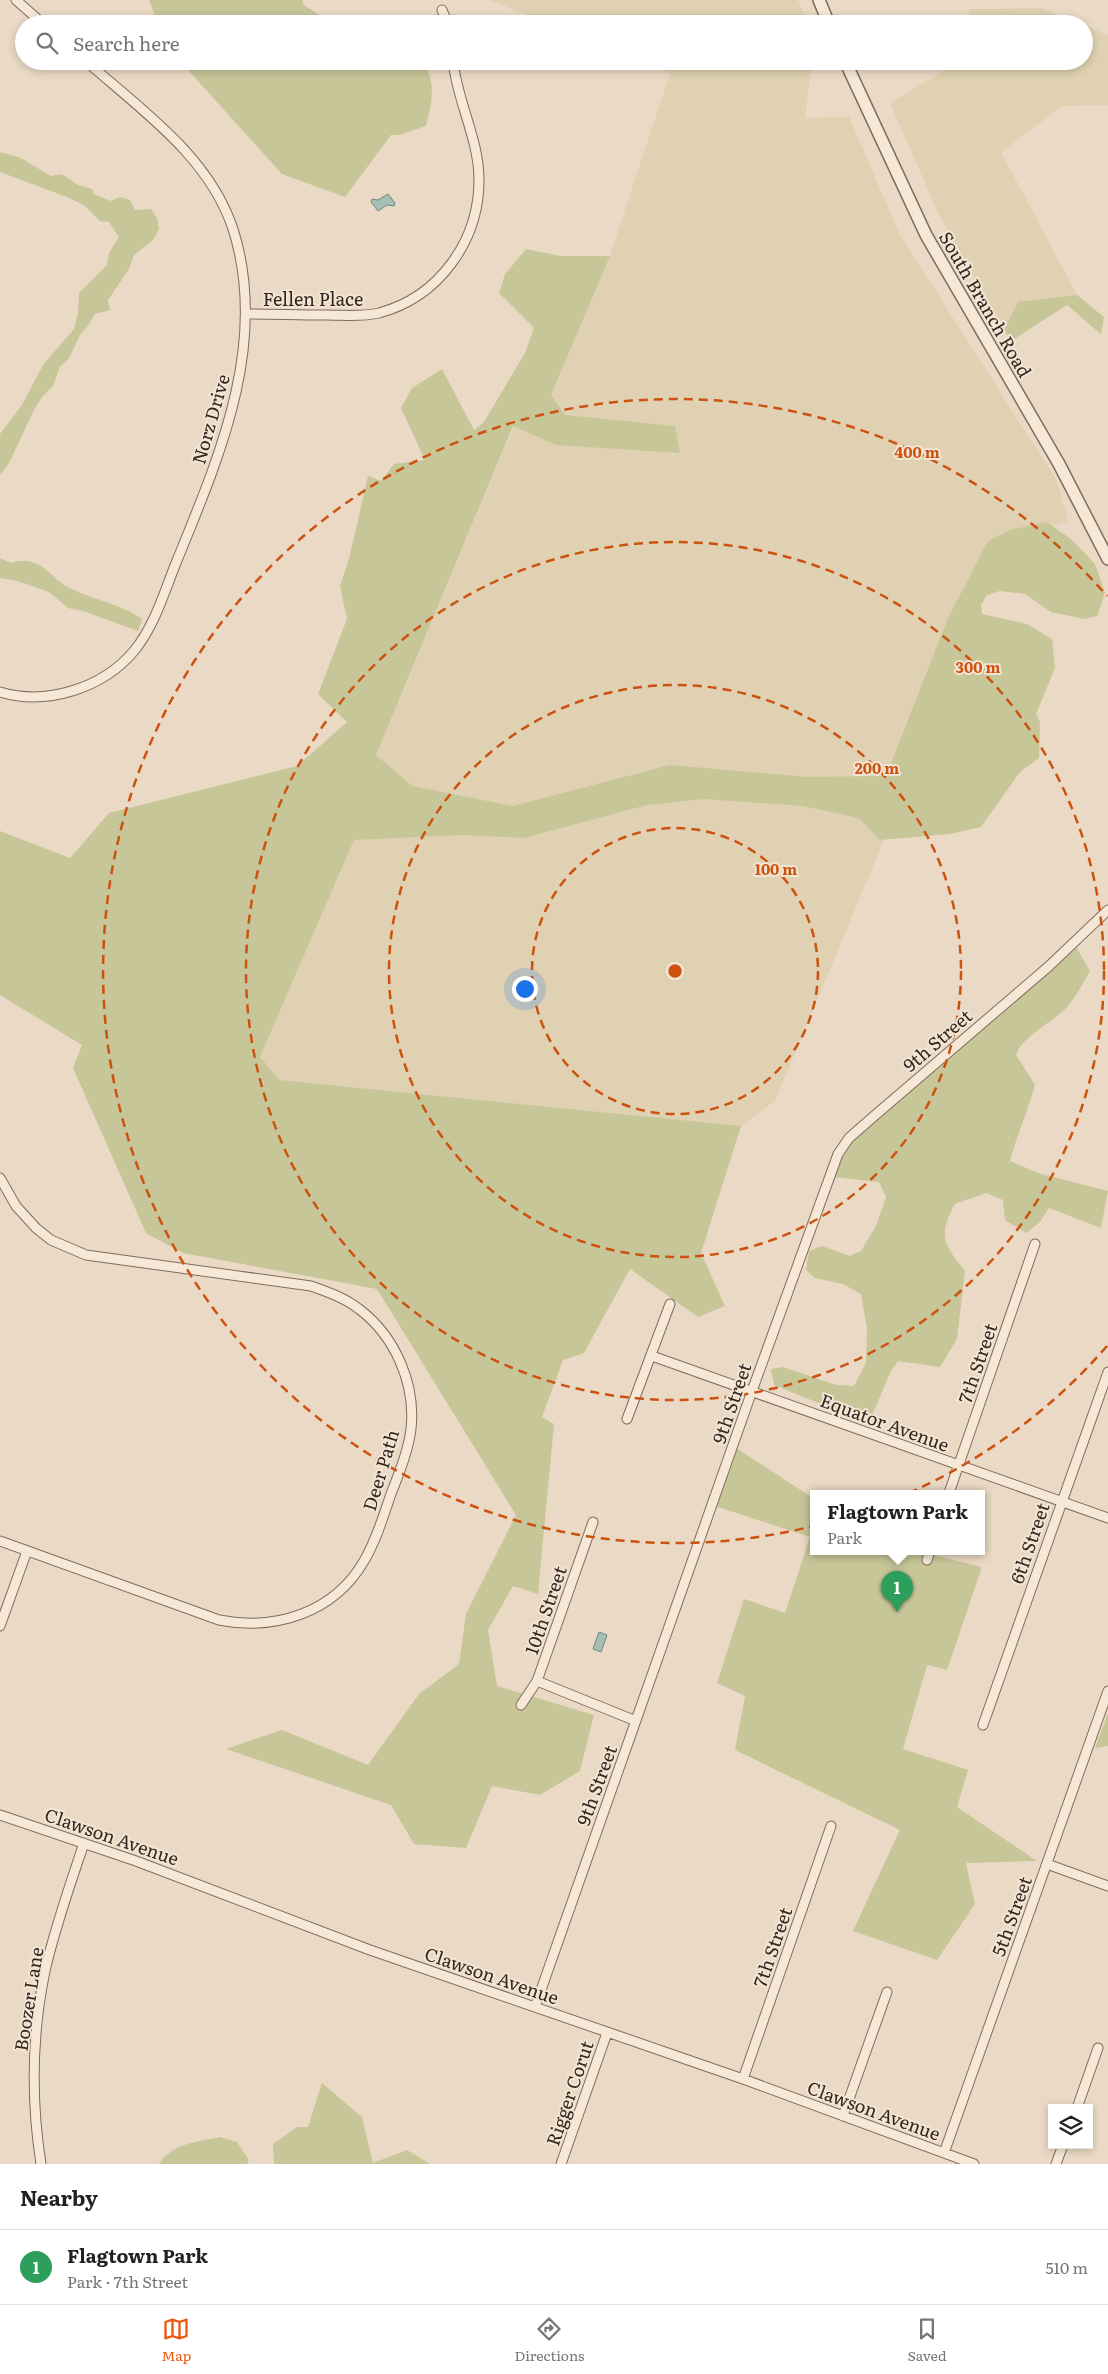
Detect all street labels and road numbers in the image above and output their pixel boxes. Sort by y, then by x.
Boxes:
street label: South Branch Road [933,226,1039,382]
street label: Fellen Place [263,285,363,312]
street label: Norz Drive [184,371,236,467]
street label: 9th Street [897,1002,978,1078]
street label: 7th Street [951,1318,1004,1407]
street label: 9th Street [705,1358,758,1447]
street label: Equator Avenue [817,1386,953,1458]
street label: Deer Path [355,1426,405,1514]
street label: 6th Street [1003,1498,1056,1587]
street label: 10th Street [517,1561,573,1658]
street label: 9th Street [569,1740,623,1829]
street label: Clawson Avenue [41,1800,183,1872]
street label: 5th Street [984,1872,1038,1960]
street label: 7th Street [746,1902,799,1991]
street label: Clawson Avenue [421,1939,563,2011]
street label: Boozer Lane [6,1945,50,2053]
street label: Rigger Corut [538,2036,600,2149]
street label: Clawson Avenue [804,2073,944,2147]

